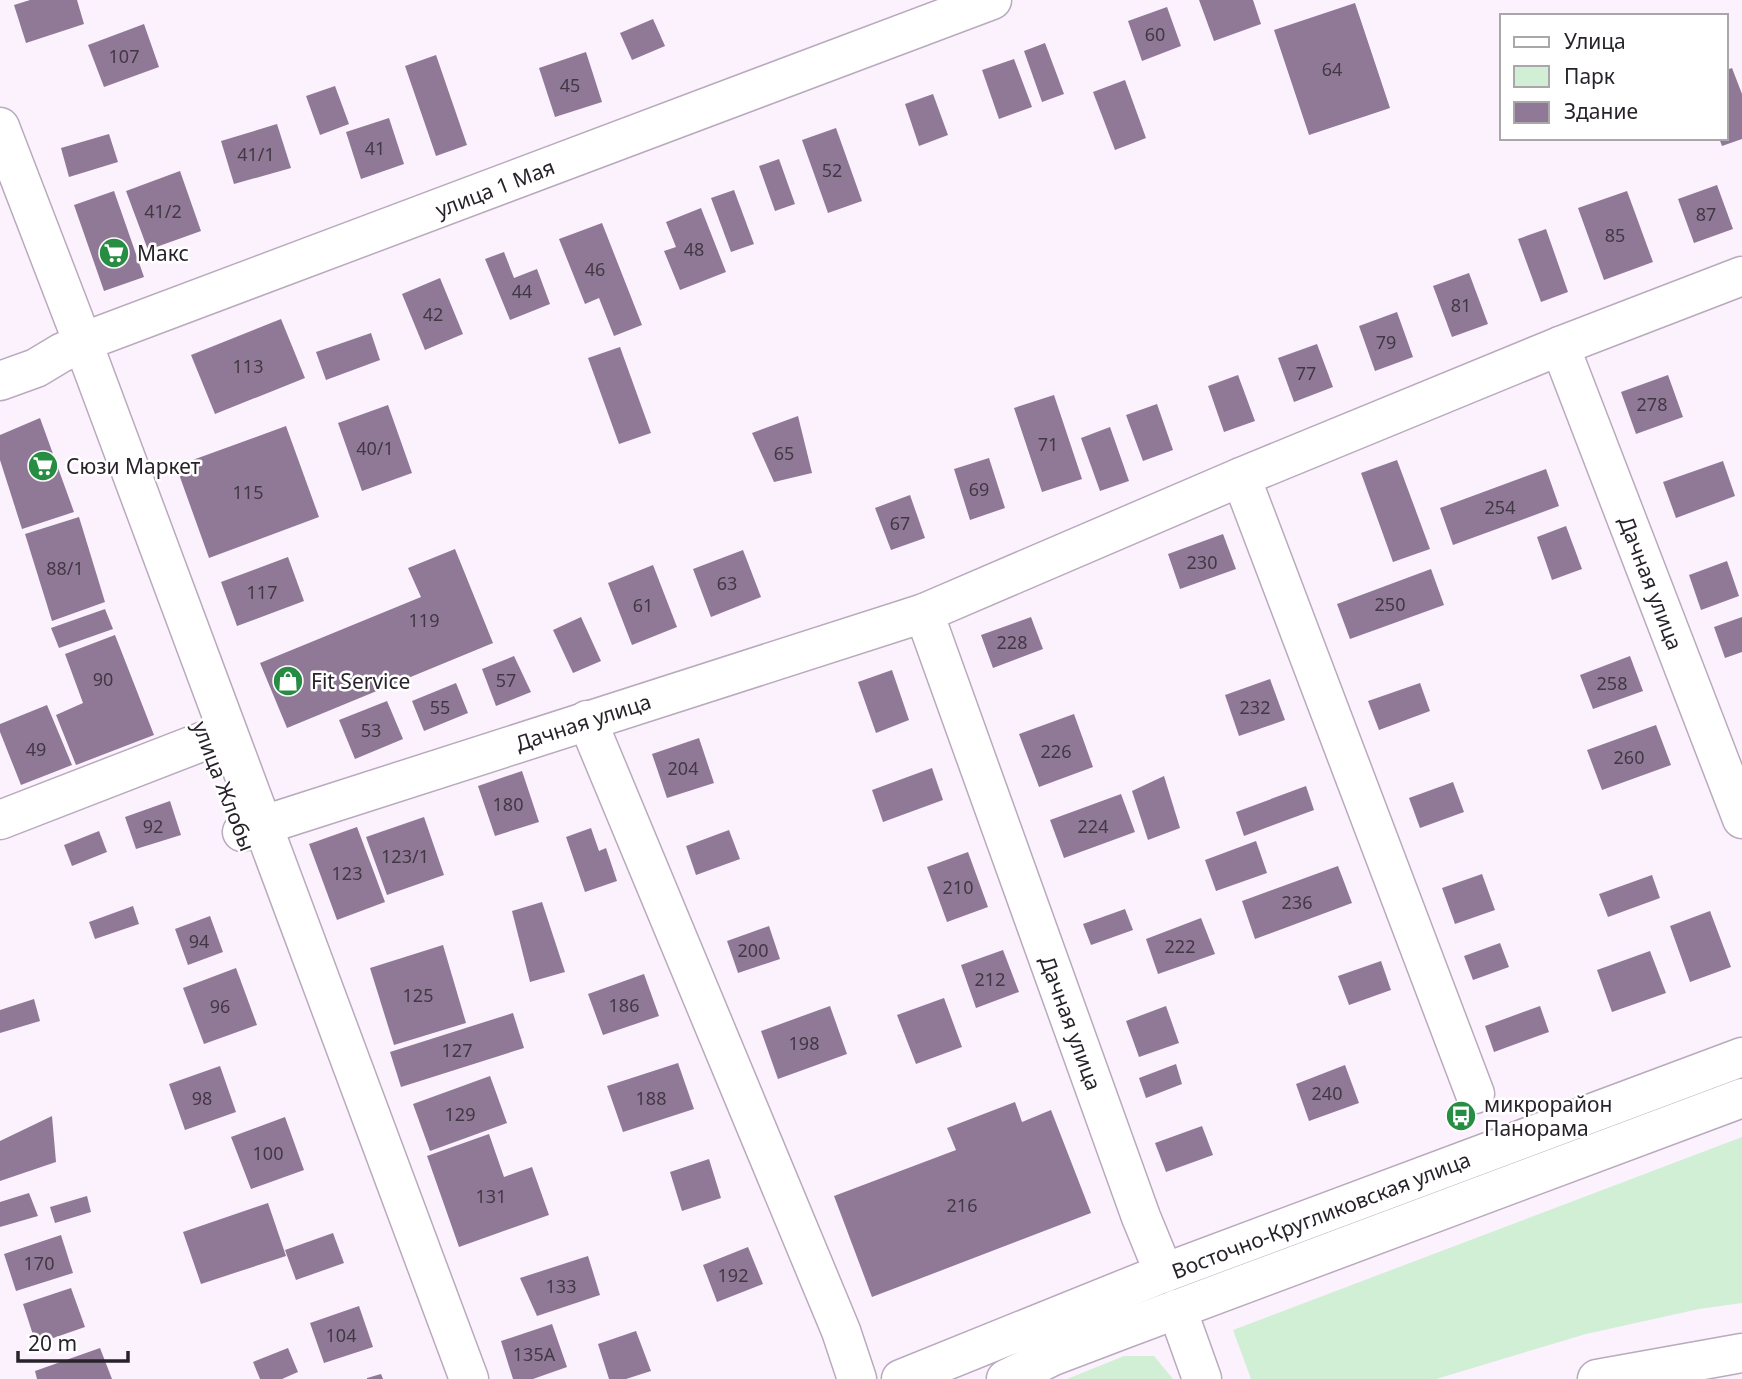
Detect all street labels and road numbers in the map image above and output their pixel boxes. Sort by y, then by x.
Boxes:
street label: улица 1 Мая [431,152,559,224]
street label: Дачная улица [1613,512,1689,654]
street label: Дачная улица [512,687,654,757]
street label: улица Жлобы [186,717,262,855]
street label: Дачная улица [1034,952,1108,1094]
street label: Восточно-Кругликовская улица [1168,1145,1474,1285]

